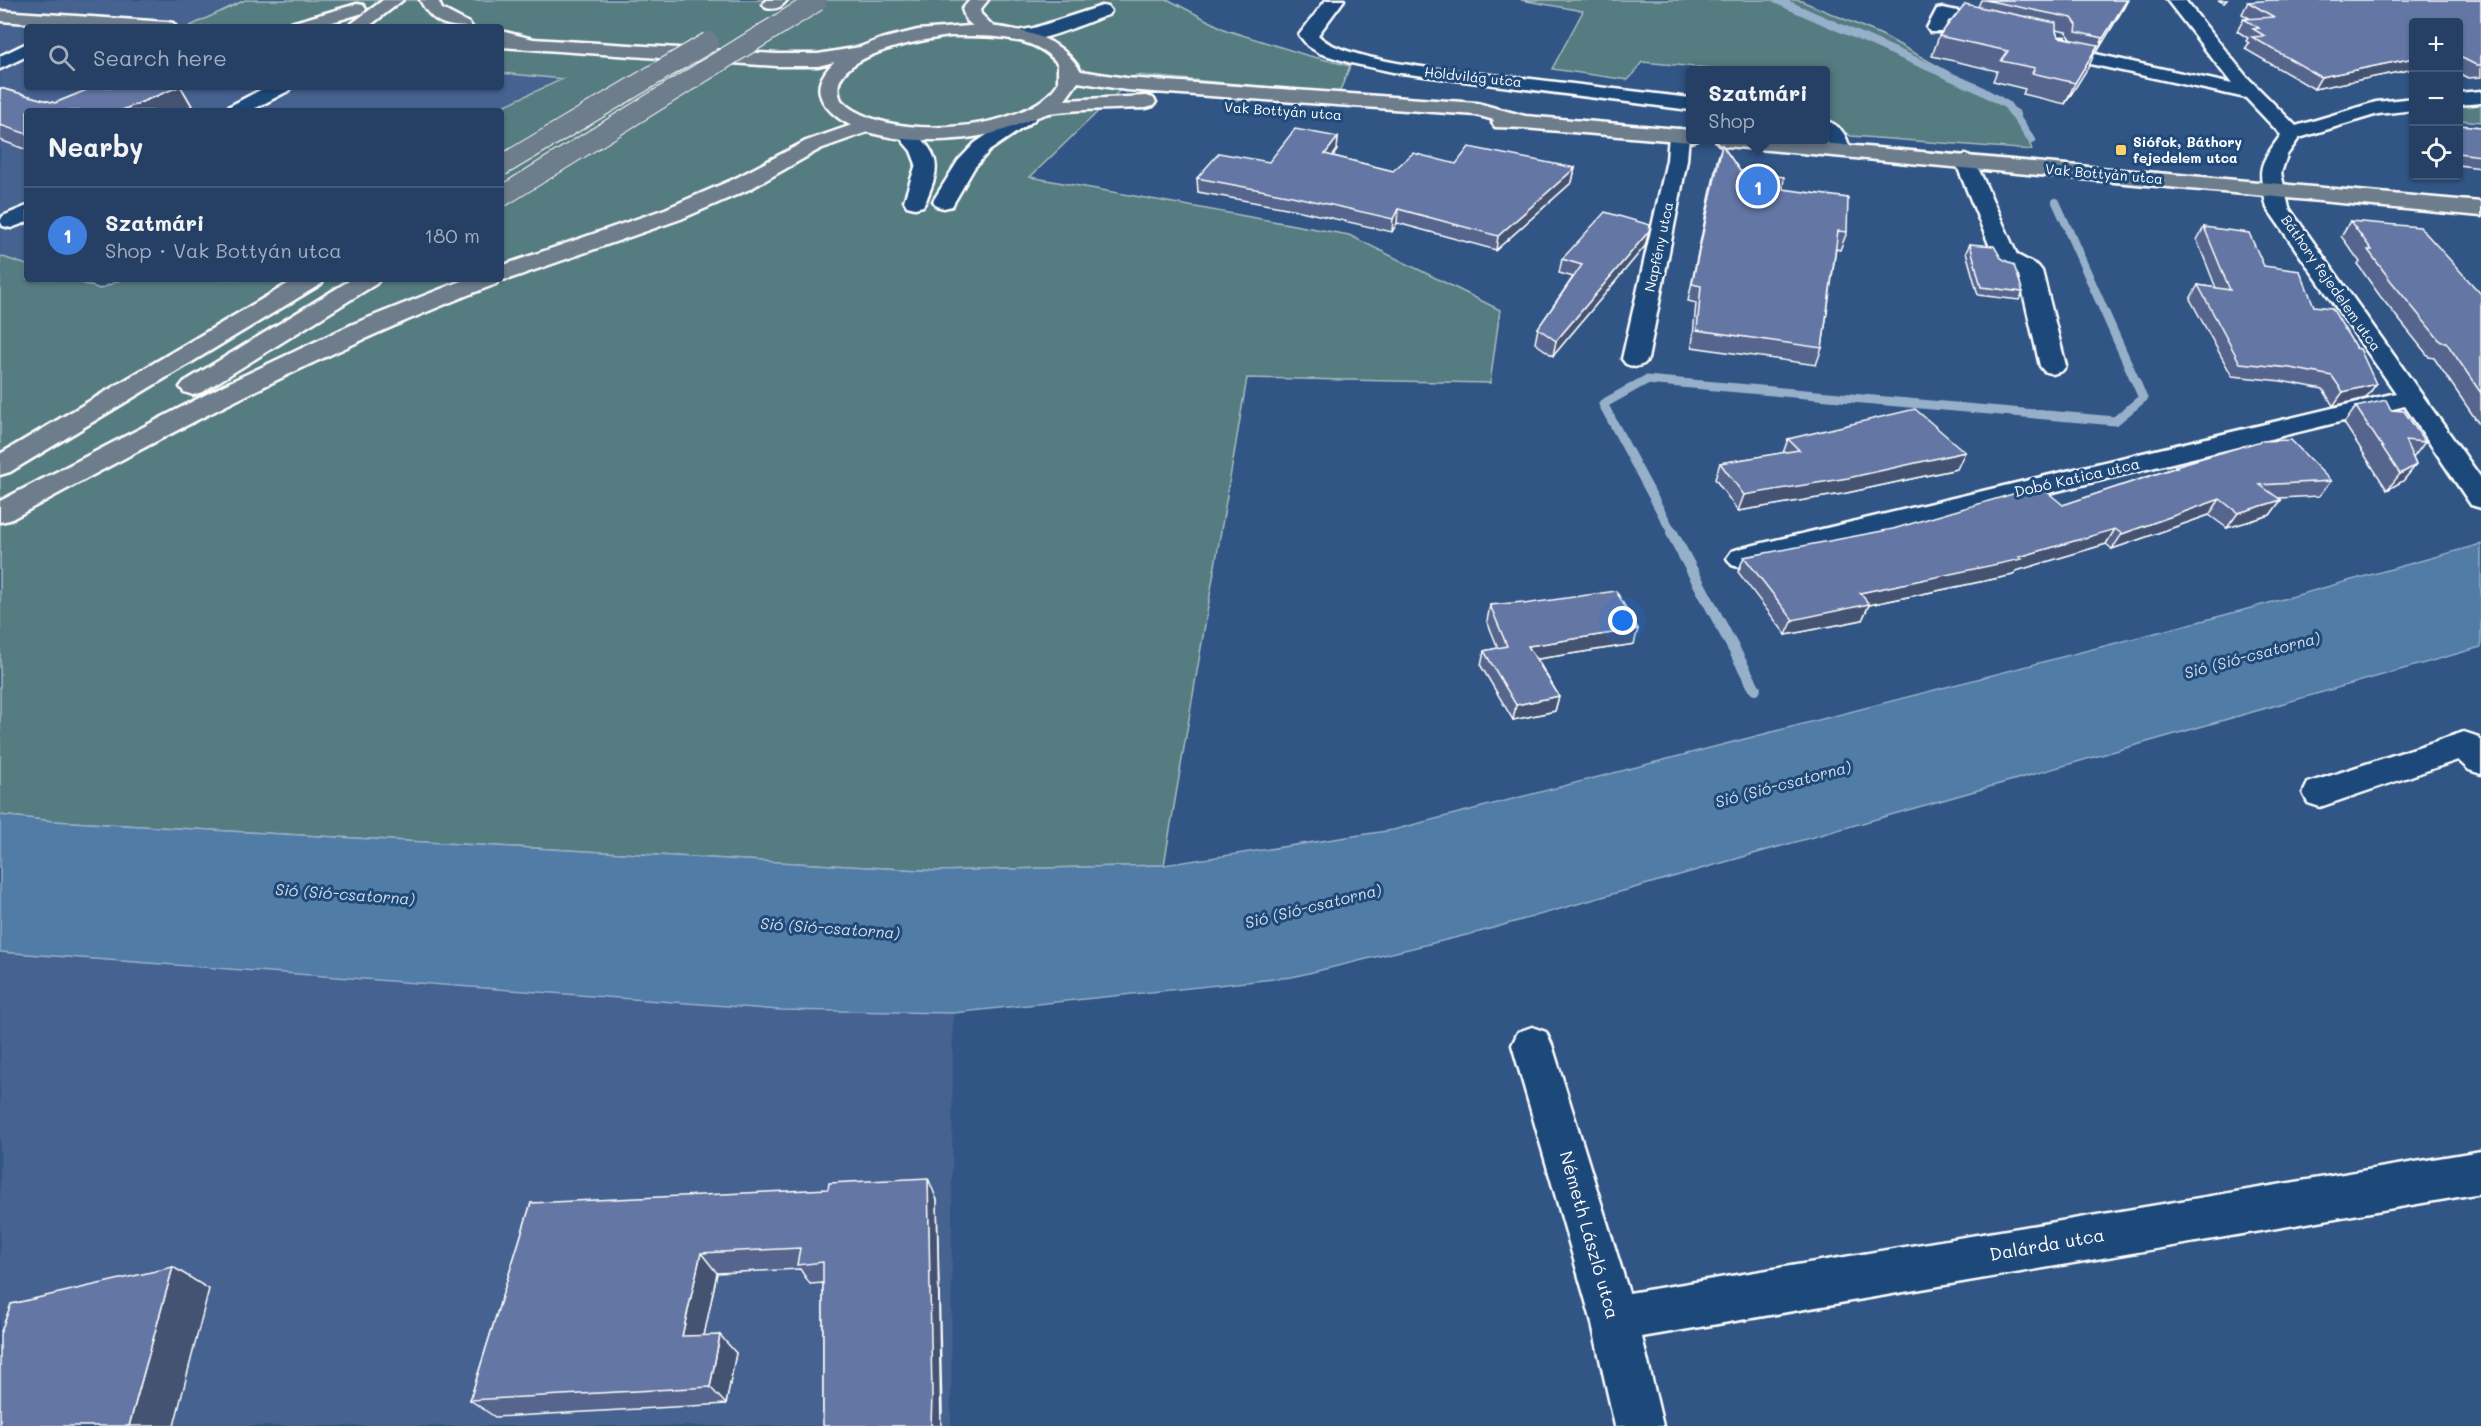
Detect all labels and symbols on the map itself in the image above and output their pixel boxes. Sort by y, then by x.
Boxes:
street label: Holdvilág utca [1423,62,1523,91]
street label: Vak Bottyán utca [1224,97,1343,124]
place label: Siófok, Báthory fejedelem utca [2133,132,2243,167]
marker: Siófok, Báthory fejedelem utca [2114,143,2128,157]
street label: Vak Bottyán utca [2044,159,2164,188]
pin: 1 [1738,164,1778,208]
street label: Napfény utca [1640,200,1677,294]
street label: Báthory fejedelem utca [2277,211,2386,355]
street label: Dobó Katica utca [2012,453,2141,501]
your location [1608,606,1637,635]
water label: Sió (Sió-csatorna) [2181,626,2323,683]
water label: Sió (Sió-csatorna) [1712,755,1854,812]
water label: Sió (Sió-csatorna) [274,878,416,909]
water label: Sió (Sió-csatorna) [1242,878,1384,933]
water label: Sió (Sió-csatorna) [759,912,901,943]
street label: Németh László utca [1554,1148,1625,1322]
street label: Dalárda utca [1987,1222,2106,1266]

